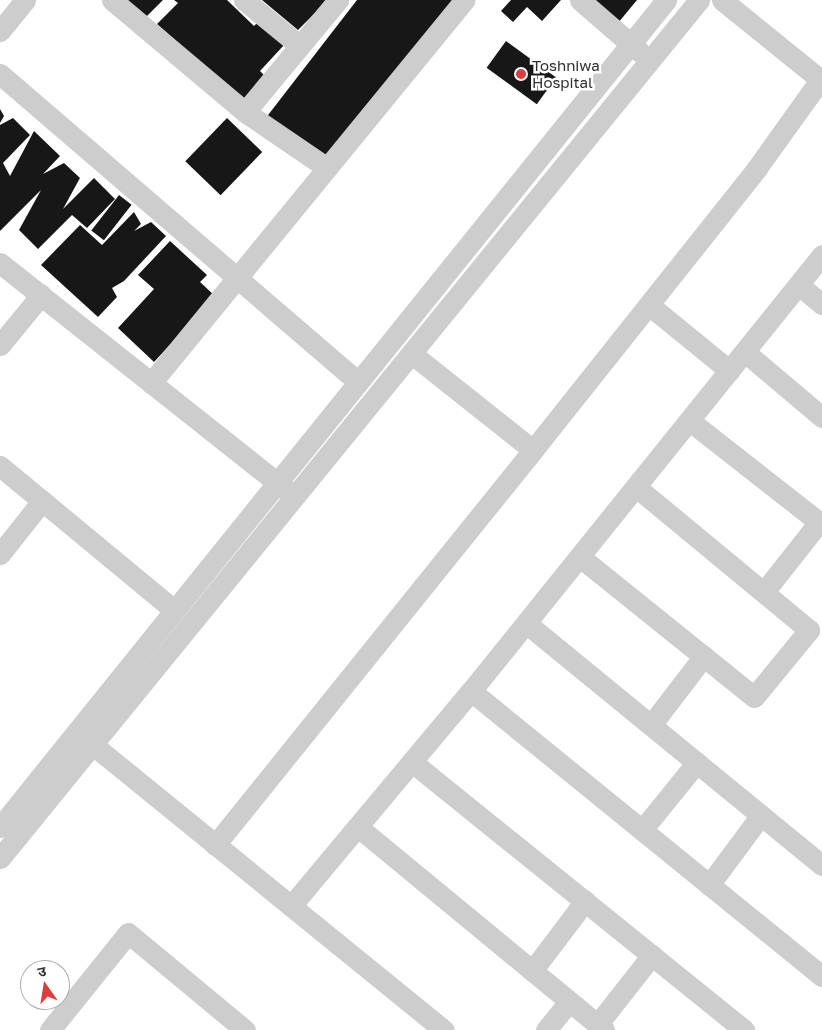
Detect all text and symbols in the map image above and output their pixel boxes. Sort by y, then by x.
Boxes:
place label: Toshniwa Hospital [532,56,600,91]
marker: Toshniwa Hospital [514,67,528,81]
north arrow [20,960,70,1010]
text: उ [36,962,48,980]

